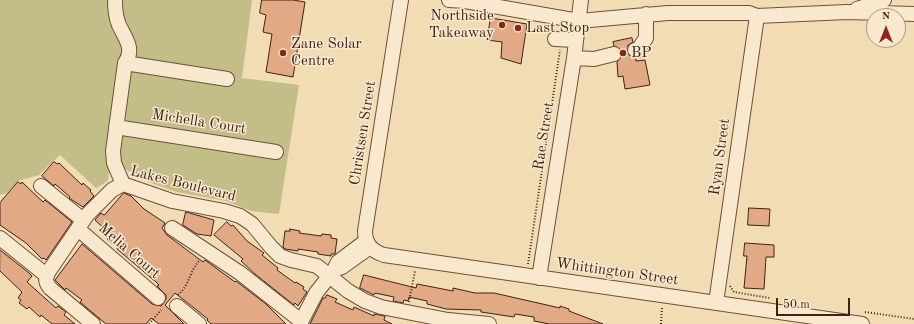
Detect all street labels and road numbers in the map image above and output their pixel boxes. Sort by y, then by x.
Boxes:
street label: Christsen Street [346,79,380,187]
street label: Rae Street [530,101,558,171]
street label: Michella Court [151,106,247,138]
street label: Ryan Street [706,117,734,197]
street label: Lakes Boulevard [128,162,238,206]
street label: Melia Court [94,219,164,283]
street label: Whittington Street [554,254,680,290]

